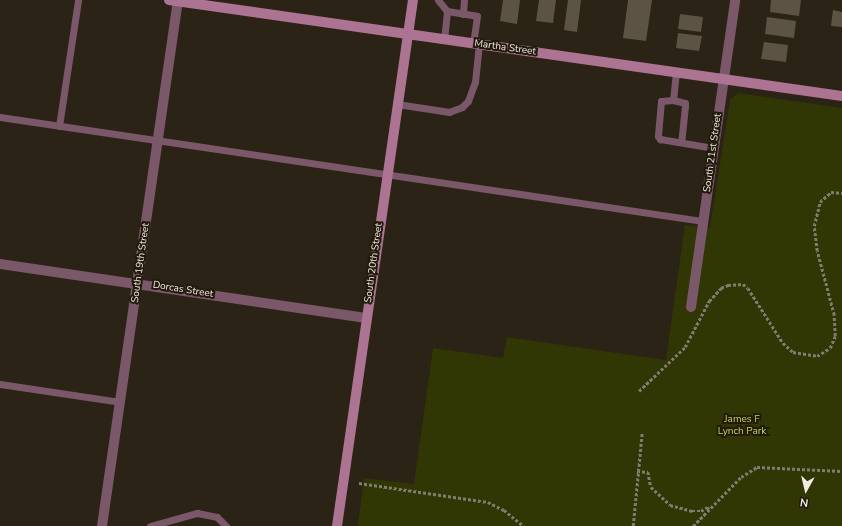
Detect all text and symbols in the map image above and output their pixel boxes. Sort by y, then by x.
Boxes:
street label: Martha Street [473,38,537,58]
street label: South 21st Street [702,113,724,193]
street label: South 19th Street [129,223,153,303]
street label: South 20th Street [362,223,386,303]
street label: Dorcas Street [152,279,214,301]
park label: James F Lynch Park [718,413,766,436]
north arrow [786,470,826,510]
text: N [799,494,809,510]

